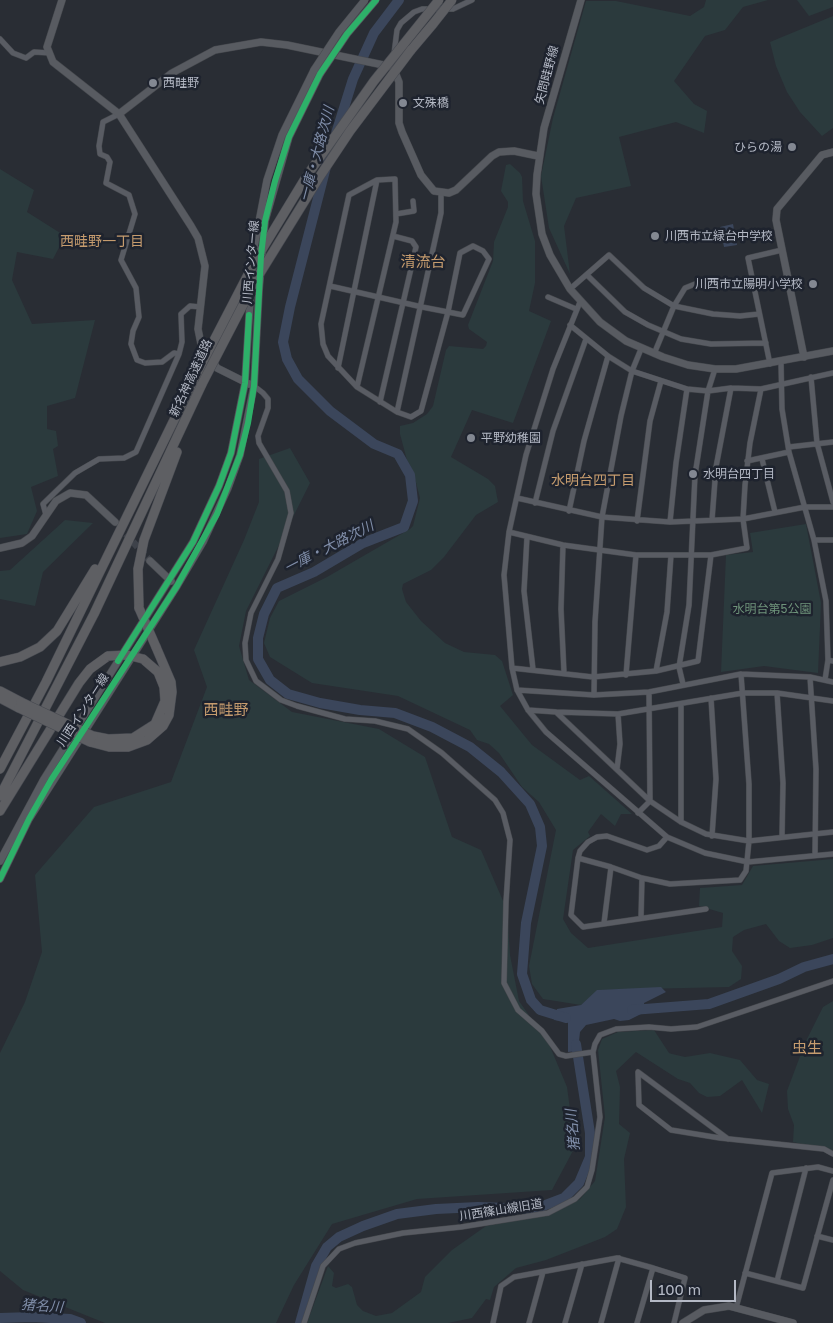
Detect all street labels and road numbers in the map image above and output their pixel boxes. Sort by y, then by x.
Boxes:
street label: 矢問畦野線 [532,44,562,106]
street label: 川西インター線 [240,220,262,304]
street label: 新名神高速道路 [167,337,215,419]
street label: 川西インター線 [54,671,112,749]
street label: 川西篠山線旧道 [458,1196,544,1224]

